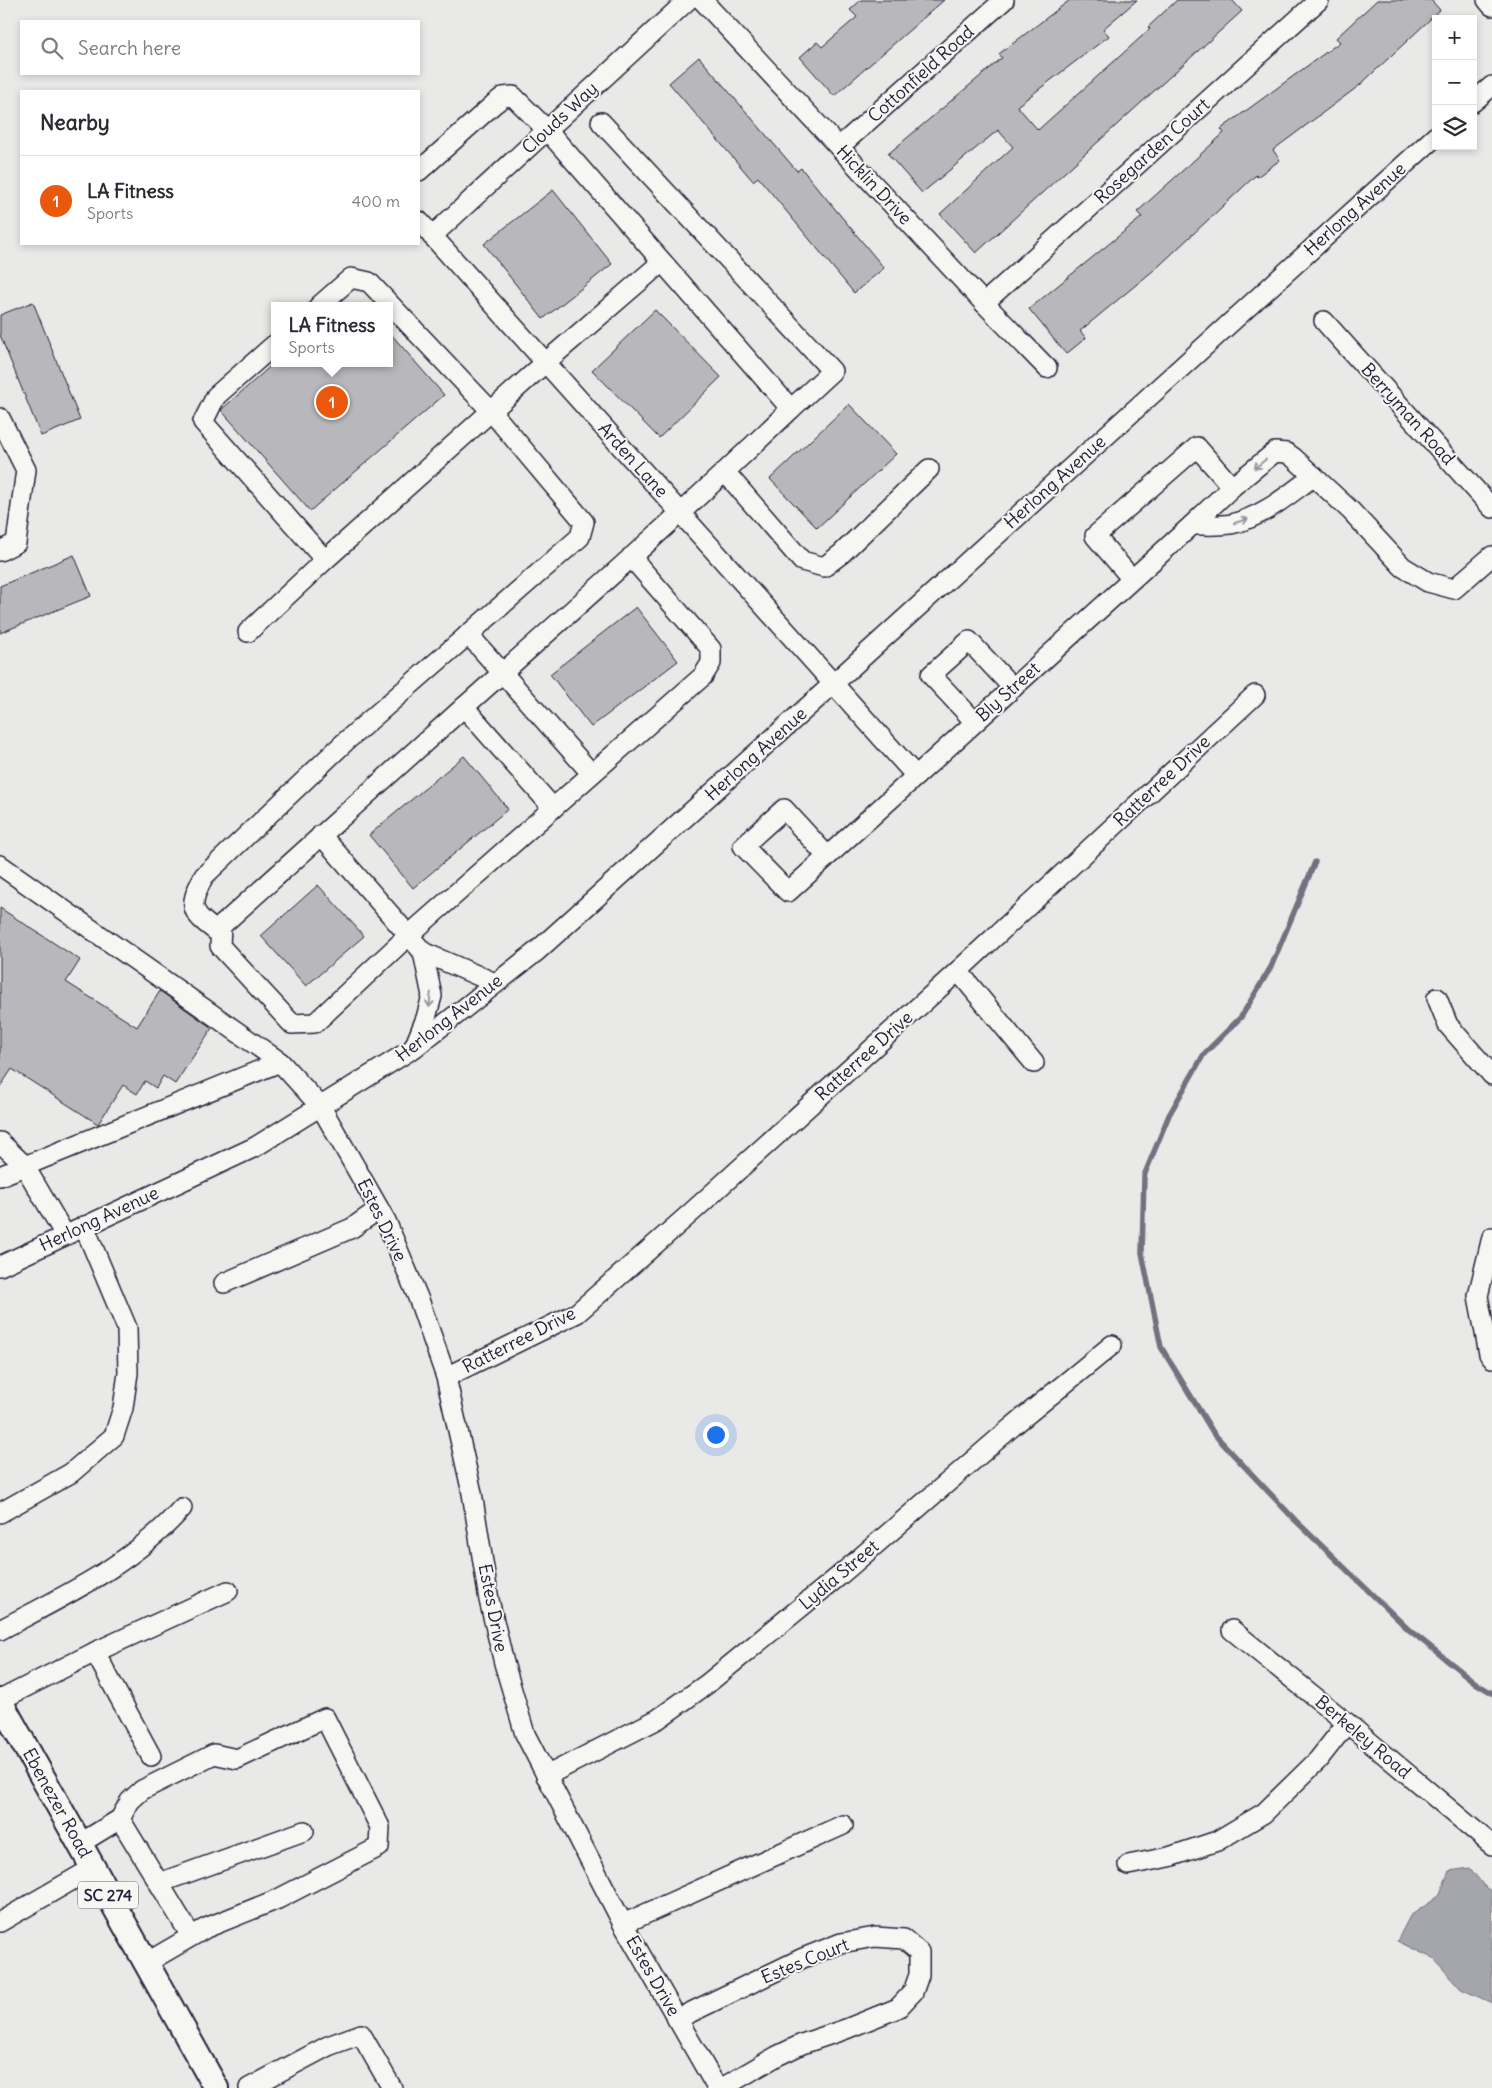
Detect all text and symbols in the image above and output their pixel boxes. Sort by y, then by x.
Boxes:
map controls [1432,15,1477,150]
button: + [1432,15,1477,60]
search box [20,20,420,75]
street label: Cottonfield Road [863,20,979,127]
icon: search [38,34,66,62]
text: Search here [78,36,181,60]
button: − [1432,60,1477,105]
street label: Clouds Way [517,77,602,159]
street label: Rosegarden Court [1089,93,1214,208]
button: layers [1432,105,1477,150]
text: Nearby [40,109,110,136]
street label: Hicklin Drive [832,140,917,229]
street label: Herlong Avenue [1299,157,1410,260]
text: LA Fitness [87,179,174,203]
text: 1 [53,191,59,211]
text: 400 m [352,191,400,211]
text: Sports [87,203,133,223]
popup [271,302,393,367]
text: LA Fitness [288,313,376,337]
text: Sports [288,337,335,357]
street label: Berryman Road [1357,358,1460,470]
pin: 1 [316,383,348,421]
street label: Arden Lane [593,417,673,502]
street label: Herlong Avenue [999,430,1110,533]
one-way arrow [1254,459,1267,470]
one-way arrow [1232,515,1248,525]
street label: Bly Street [971,657,1044,726]
street label: Herlong Avenue [700,702,811,805]
street label: Ratterree Drive [1109,730,1215,831]
street label: Herlong Avenue [391,969,507,1066]
one-way arrow [425,991,435,1007]
street label: Ratterree Drive [810,1006,917,1106]
street label: Estes Drive [353,1175,412,1265]
street label: Herlong Avenue [35,1181,162,1256]
street label: Ratterree Drive [458,1301,579,1378]
your location [703,1422,729,1448]
street label: Lydia Street [794,1535,883,1615]
street label: Estes Drive [474,1562,513,1654]
street label: Berkeley Road [1311,1690,1416,1784]
street label: Ebenezer Road [18,1744,97,1862]
road number: SC 274 [78,1882,138,1908]
street label: Estes Drive [621,1931,686,2020]
street label: Estes Court [758,1933,852,1989]

